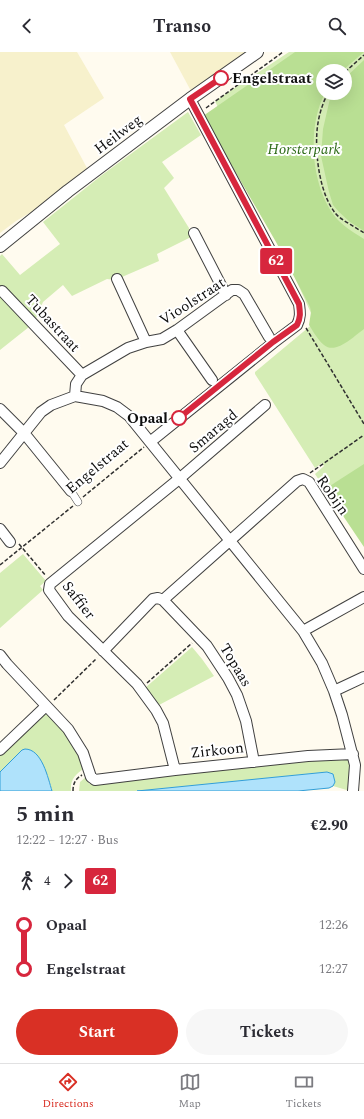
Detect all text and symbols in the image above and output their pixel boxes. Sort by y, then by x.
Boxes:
text: Transo [153,13,211,40]
icon: back [16,15,38,37]
icon: search [326,15,348,37]
map controls [316,64,352,100]
button: layers [316,64,352,100]
place label: Engelstraat [232,67,312,90]
marker: Engelstraat [213,70,229,86]
street label: Heilweg [89,109,147,160]
park label: Horsterpark [267,138,341,161]
line badge: 62 [258,248,294,274]
text: 62 [268,250,284,271]
street label: Vioolstraat [155,272,230,331]
street label: Tubastraat [20,289,86,358]
street label: Smaragd [184,404,243,459]
place label: Opaal [127,407,168,430]
marker: Opaal [171,410,187,426]
street label: Engelstraat [61,433,134,500]
street label: Robijn [310,470,355,520]
street label: Saffier [56,576,101,625]
street label: Topaas [214,639,258,691]
street label: Zirkoon [189,736,245,765]
text: 5 min [16,798,75,831]
text: €2.90 [310,814,348,837]
text: 12:22 – 12:27 · Bus [16,830,119,850]
icon: walk [16,870,38,892]
icon: forward [57,870,79,892]
text: 62 [93,870,108,891]
text: 4 [44,871,51,891]
text: Opaal [46,914,87,937]
text: 12:26 [319,915,348,935]
text: Engelstraat [46,958,126,981]
text: 12:27 [319,959,348,979]
button: Start [16,1009,178,1055]
button: Tickets [186,1009,348,1055]
tab: Directions [42,1071,94,1112]
tab: Map [179,1071,201,1112]
tab: Tickets [286,1071,322,1112]

